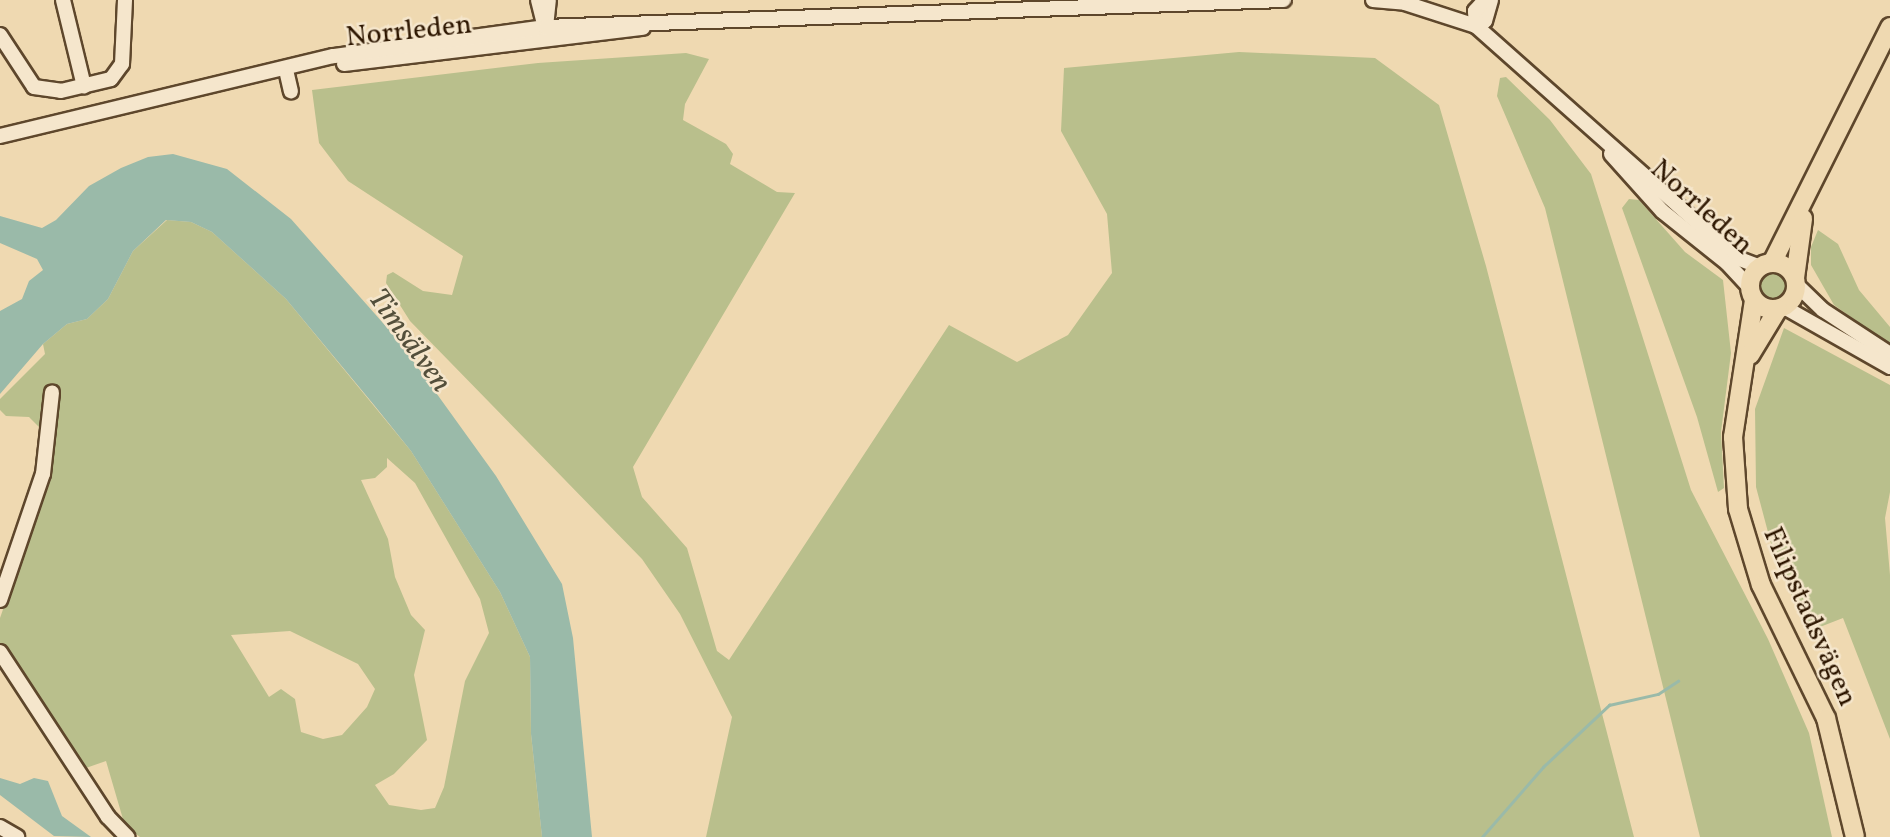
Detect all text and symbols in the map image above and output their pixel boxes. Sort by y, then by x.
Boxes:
street label: Norrleden [344,9,474,55]
street label: Norrleden [1643,153,1759,263]
water label: Timsälven [360,282,458,400]
street label: Filipstadsvägen [1755,522,1863,712]

